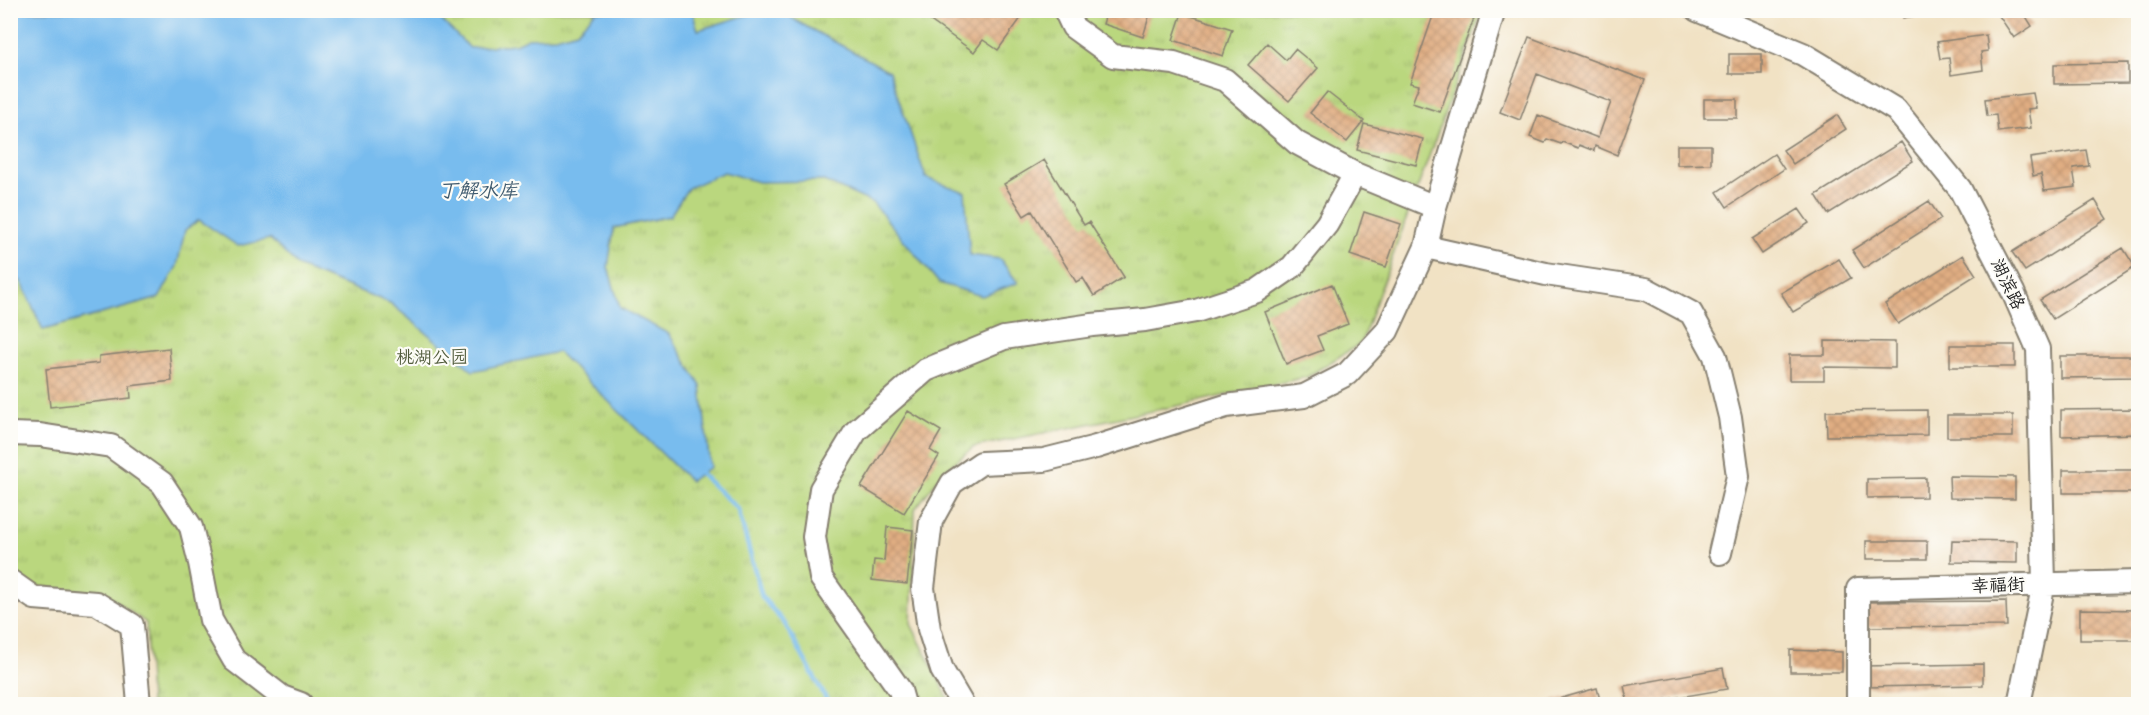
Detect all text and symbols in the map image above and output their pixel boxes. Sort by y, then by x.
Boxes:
water label: 丁解水库 [438,177,520,203]
street label: 湖滨路 [1985,254,2031,314]
park label: 桃湖公园 [396,345,468,369]
street label: 幸福街 [1971,572,2025,598]

